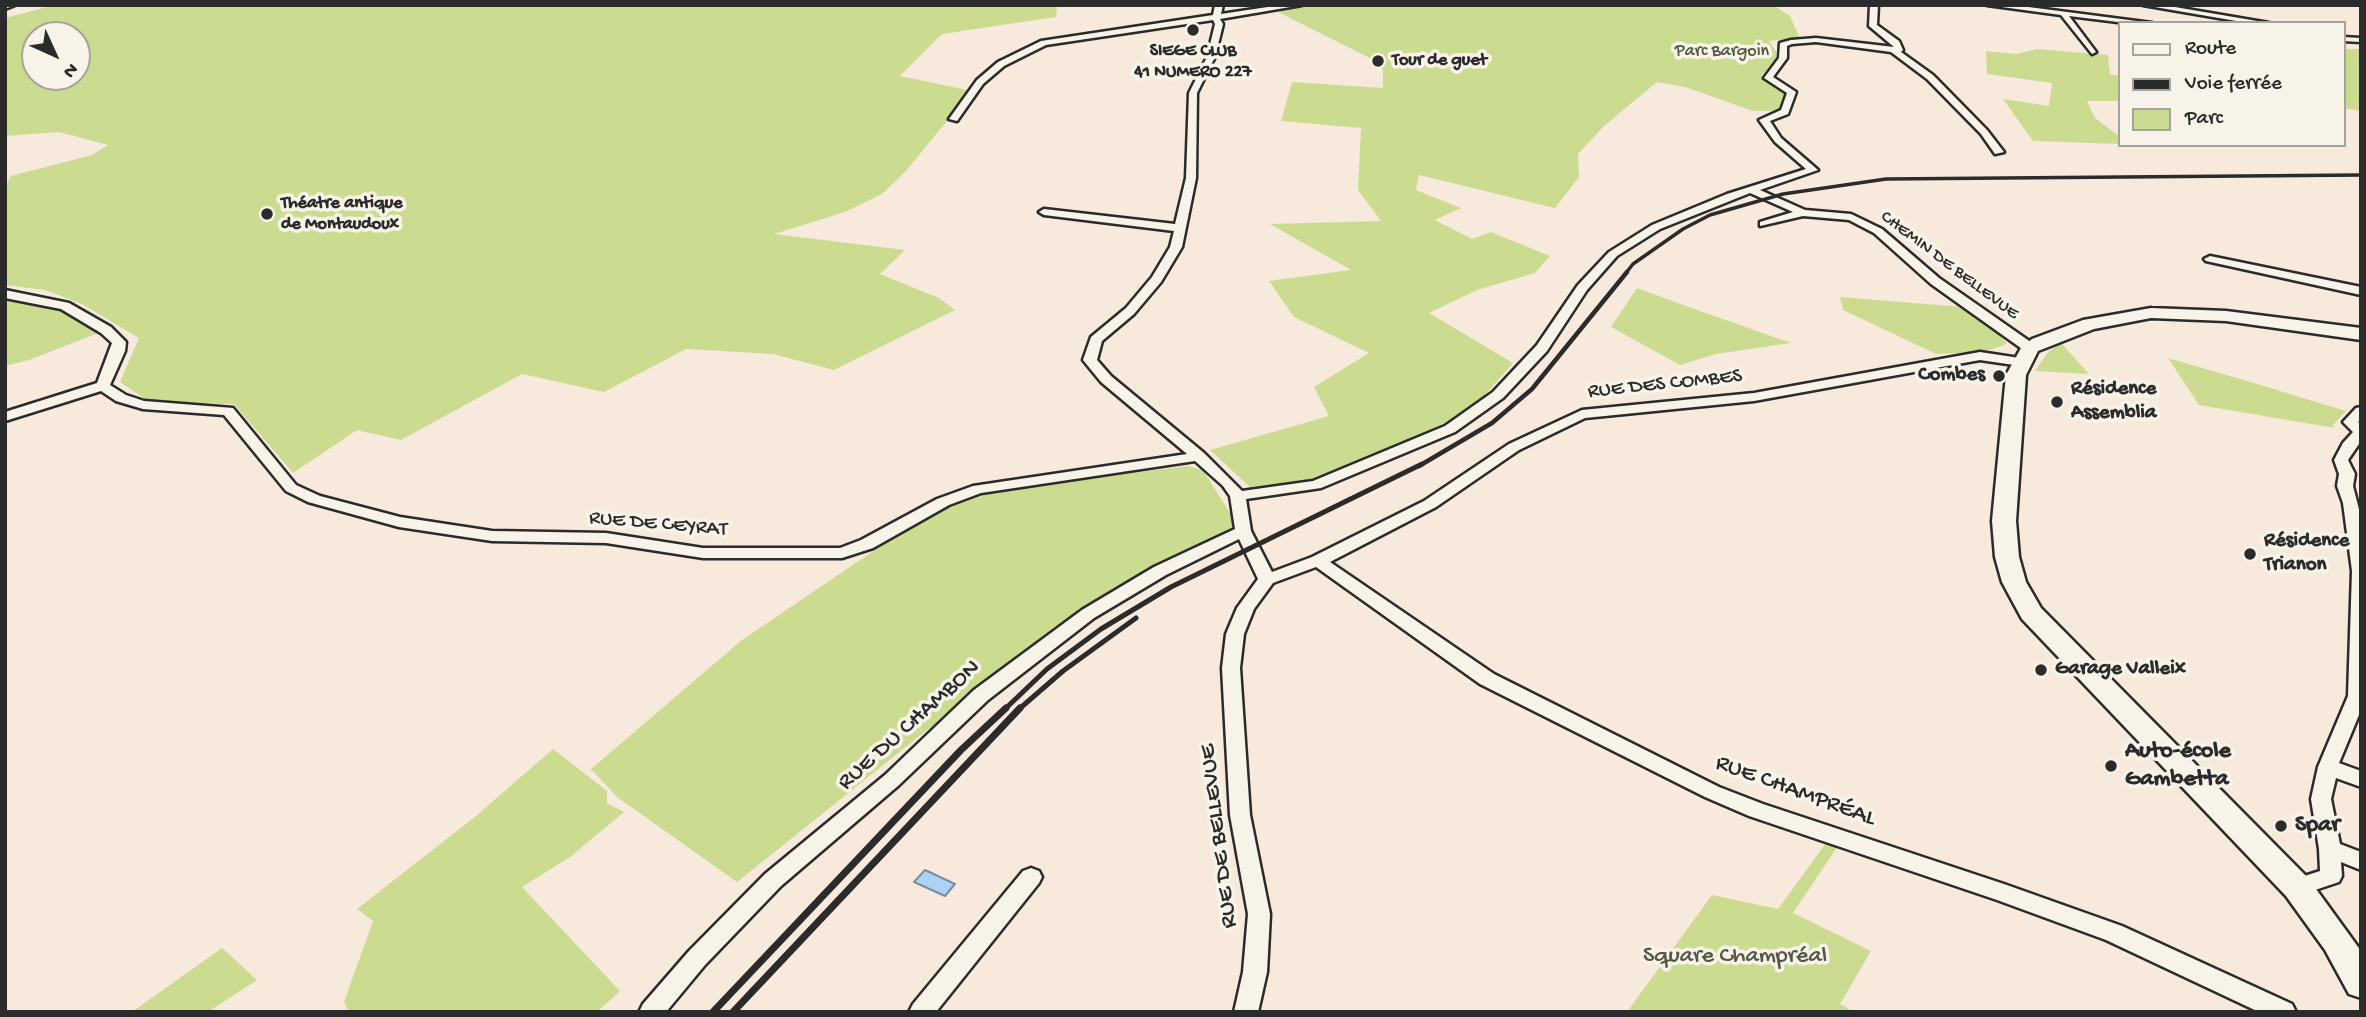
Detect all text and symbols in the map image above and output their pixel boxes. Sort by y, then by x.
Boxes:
north arrow [21,21,91,91]
legend [2118,21,2345,147]
marker: SIEGE CLUB 41 NUMERO 227 [1185,22,1201,38]
text: Route [2185,37,2236,62]
place label: SIEGE CLUB 41 NUMERO 227 [1134,41,1252,84]
park label: Parc Bargoin [1675,41,1769,63]
place label: Tour de guet [1392,50,1487,72]
marker: Tour de guet [1370,53,1386,69]
text: N [57,57,82,82]
text: Voie ferrée [2185,72,2282,97]
text: Parc [2185,107,2223,132]
place label: Théatre antique de Montaudoux [281,193,402,235]
marker: Théatre antique de Montaudoux [259,206,275,222]
street label: CHEMIN DE BELLEVUE [1876,207,2022,325]
place label: Combes [1918,363,1985,389]
street label: RUE DES COMBES [1587,364,1743,406]
marker: Combes [1991,368,2007,384]
place label: Résidence Assemblia [2071,377,2157,427]
marker: Résidence Assemblia [2049,394,2065,410]
street label: RUE DE CEYRAT [588,506,728,544]
place label: Résidence Trianon [2264,529,2349,579]
marker: Résidence Trianon [2242,546,2258,562]
street label: RUE DU CHAMBON [833,654,987,798]
place label: Garage Valleix [2055,657,2186,683]
marker: Garage Valleix [2033,662,2049,678]
place label: Auto-école Gambetta [2125,738,2231,794]
street label: RUE DE BELLEVUE [1194,742,1246,930]
street label: RUE CHAMPRÉAL [1711,750,1879,834]
marker: Auto-école Gambetta [2103,758,2119,774]
place label: Spar [2295,812,2340,840]
marker: Spar [2273,818,2289,834]
park label: Square Champréal [1643,943,1827,971]

